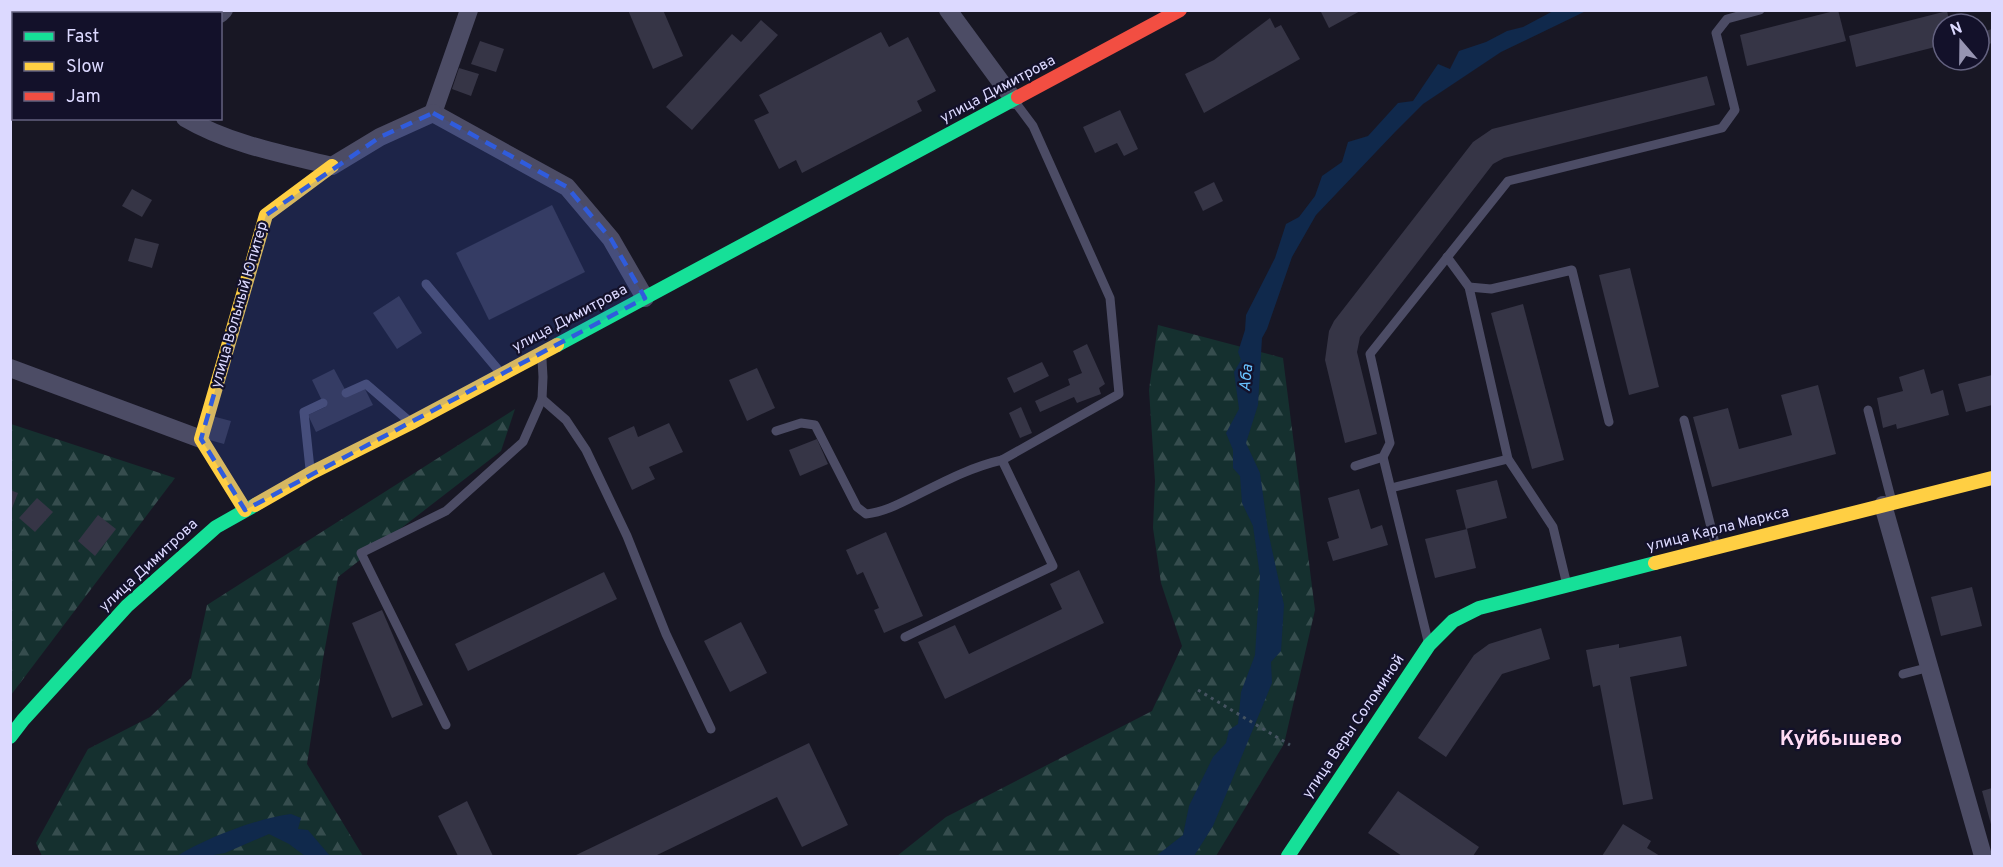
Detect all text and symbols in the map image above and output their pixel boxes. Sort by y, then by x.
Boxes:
legend [12,12,222,120]
north arrow [1931,12,1991,72]
text: N [1948,18,1965,41]
text: Fast [66,26,99,49]
street label: улица Димитрова [937,52,1059,128]
text: Slow [66,56,104,79]
text: Jam [66,86,101,109]
street label: улица Вольный Юпитер [207,220,273,390]
street label: улица Димитрова [509,281,631,357]
water label: Аба [1236,363,1258,393]
street label: улица Карла Маркса [1645,503,1791,557]
street label: улица Димитрова [96,515,202,617]
street label: улица Веры Соломиной [1299,651,1409,803]
district label: Куйбышево [1780,726,1902,753]

